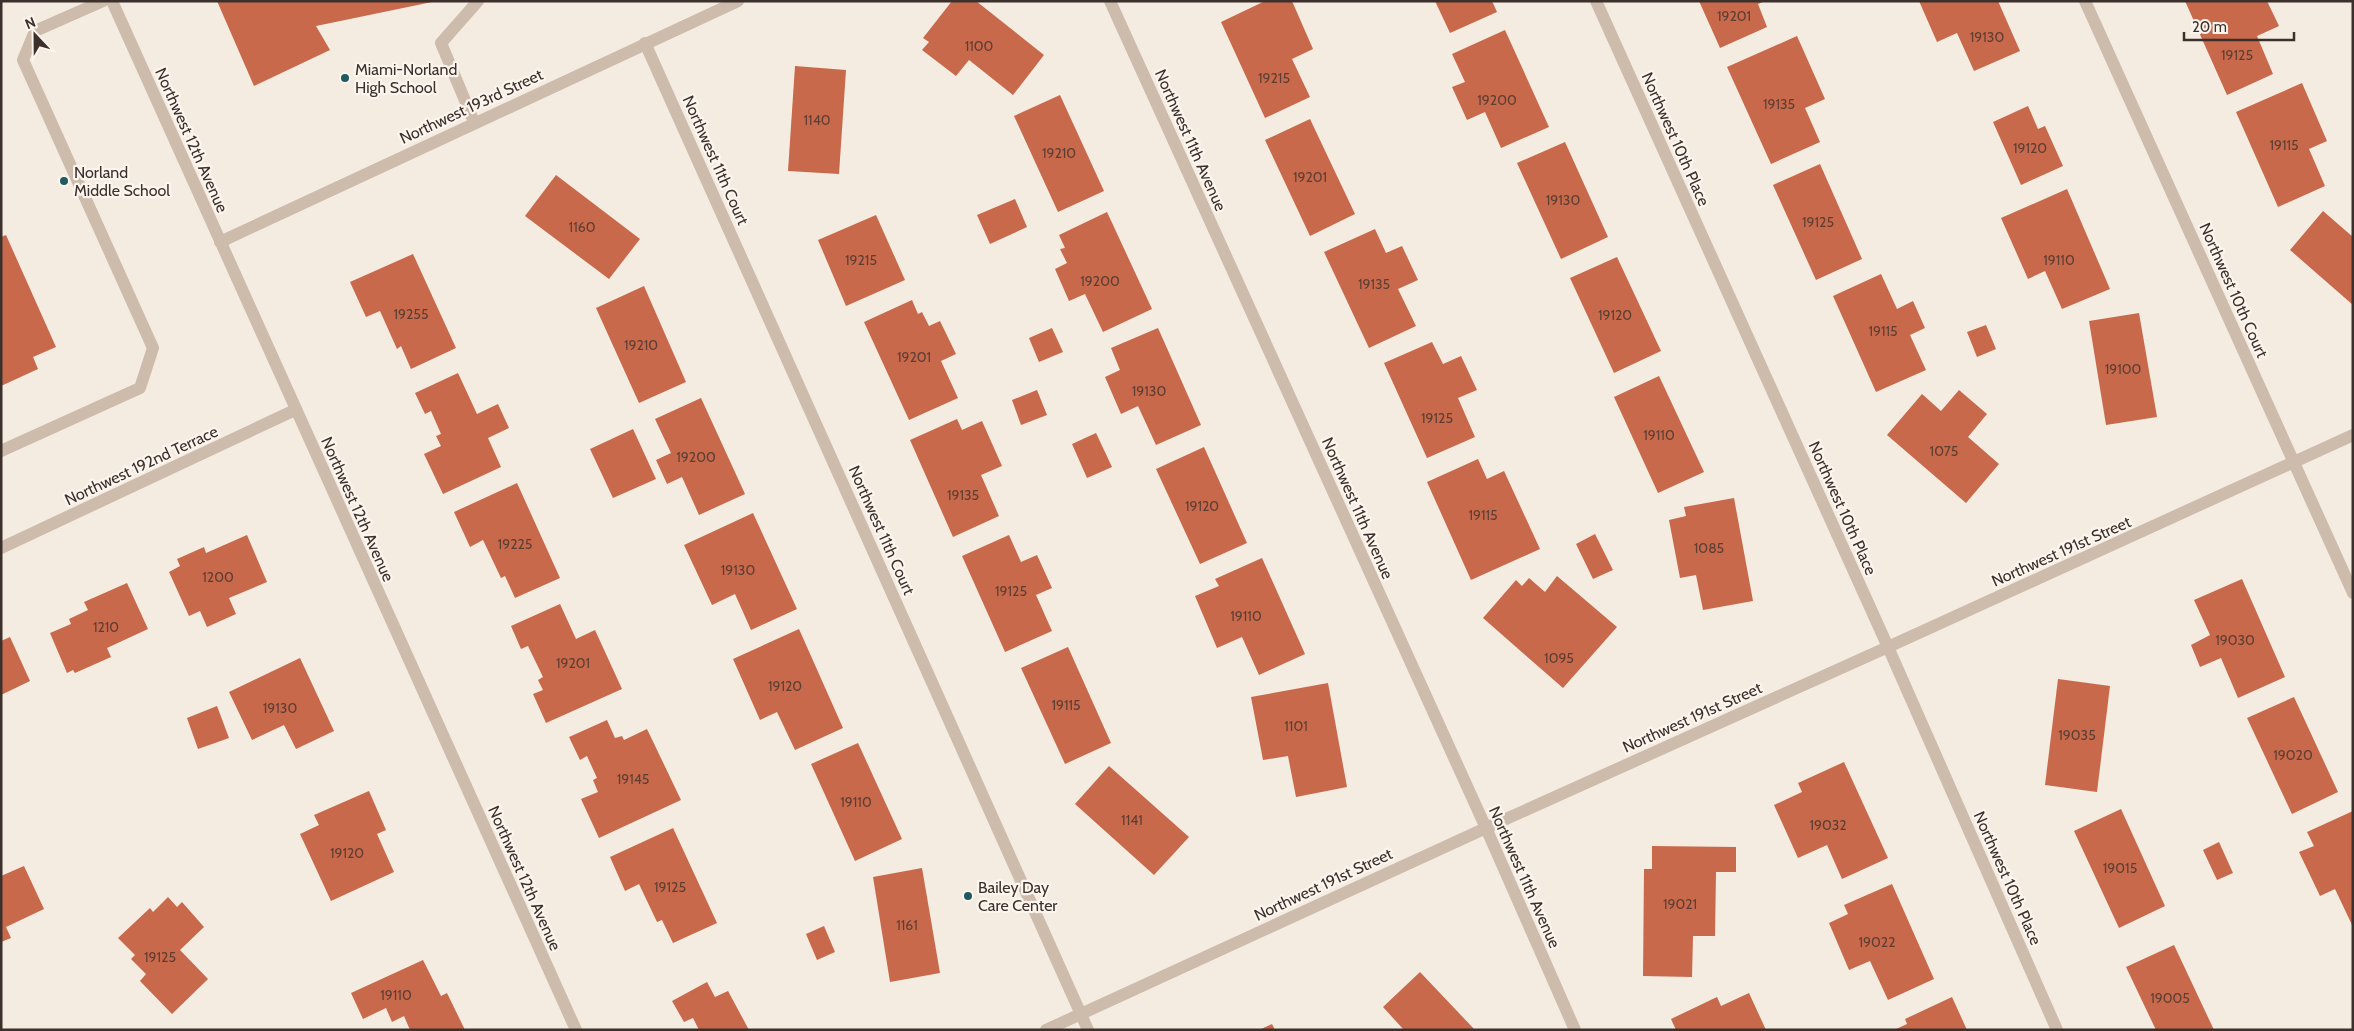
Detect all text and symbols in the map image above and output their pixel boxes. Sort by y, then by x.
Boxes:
house number: 19201 [1717,7,1751,25]
north arrow [10,10,60,60]
scale bar [2184,10,2294,42]
text: N [22,13,38,33]
text: 20 m [2192,18,2227,36]
house number: 19130 [1970,28,2004,46]
house number: 1100 [965,37,994,55]
house number: 19125 [2221,46,2253,64]
place label: Miami-Norland High School [355,60,457,97]
street label: Northwest 12th Avenue [151,65,232,215]
street label: Northwest 193rd Street [397,65,546,148]
street label: Northwest 11th Avenue [1151,66,1230,214]
house number: 19215 [1258,69,1290,87]
street label: Northwest 10th Place [1638,70,1714,209]
marker: Miami-Norland High School [339,72,351,84]
house number: 19200 [1477,91,1517,109]
street label: Northwest 11th Court [678,93,753,228]
house number: 19135 [1763,95,1795,113]
house number: 1140 [804,111,831,129]
house number: 19115 [2269,136,2299,154]
house number: 19120 [2013,139,2047,157]
house number: 19210 [1042,144,1076,162]
place label: Norland Middle School [74,163,170,200]
house number: 19201 [1293,168,1327,186]
marker: Norland Middle School [58,175,70,187]
house number: 19130 [1546,191,1580,209]
house number: 19125 [1802,213,1834,231]
house number: 1160 [569,218,596,236]
street label: Northwest 10th Court [2195,220,2272,361]
house number: 19215 [845,251,877,269]
house number: 19110 [2043,251,2075,269]
house number: 19200 [1080,272,1120,290]
house number: 19135 [1358,275,1390,293]
house number: 19255 [394,305,429,323]
house number: 19120 [1598,306,1632,324]
house number: 19115 [1868,322,1898,340]
house number: 19210 [624,336,658,354]
house number: 19201 [897,348,931,366]
house number: 19100 [2105,360,2142,378]
house number: 19130 [1132,382,1166,400]
house number: 19125 [1421,409,1453,427]
street label: Northwest 192nd Terrace [62,422,221,509]
house number: 19110 [1643,426,1675,444]
street label: Northwest 12th Avenue [317,434,398,584]
street label: Northwest 11th Avenue [1318,434,1397,582]
street label: Northwest 10th Place [1805,439,1881,578]
house number: 1075 [1930,442,1958,460]
house number: 19200 [676,448,716,466]
street label: Northwest 11th Court [844,463,919,598]
house number: 19135 [947,486,979,504]
house number: 19120 [1185,497,1219,515]
house number: 19115 [1468,506,1498,524]
street label: Northwest 191st Street [1989,512,2134,591]
house number: 19225 [498,535,532,553]
house number: 1085 [1694,539,1724,557]
house number: 19130 [721,561,755,579]
house number: 1200 [202,568,234,586]
house number: 19125 [995,582,1027,600]
house number: 19110 [1230,607,1262,625]
house number: 1210 [93,618,119,636]
house number: 19030 [2215,631,2255,649]
house number: 1095 [1544,649,1574,667]
house number: 19201 [556,654,590,672]
house number: 19120 [768,677,802,695]
street label: Northwest 191st Street [1620,678,1765,757]
house number: 19115 [1051,696,1081,714]
house number: 19130 [263,699,297,717]
house number: 1101 [1284,717,1308,735]
house number: 19035 [2058,726,2096,744]
house number: 19020 [2273,746,2313,764]
house number: 19145 [617,770,649,788]
house number: 19110 [840,793,872,811]
street label: Northwest 12th Avenue [484,803,565,953]
street label: Northwest 11th Avenue [1485,803,1564,951]
street label: Northwest 10th Place [1970,809,2046,948]
house number: 1141 [1121,811,1143,829]
house number: 19032 [1809,816,1847,834]
house number: 19120 [330,844,364,862]
street label: Northwest 191st Street [1251,844,1396,925]
house number: 19015 [2103,859,2137,877]
house number: 19125 [654,878,686,896]
place label: Bailey Day Care Center [978,878,1058,915]
marker: Bailey Day Care Center [962,890,974,902]
house number: 19021 [1663,895,1697,913]
house number: 1161 [896,916,918,934]
house number: 19022 [1859,933,1895,951]
house number: 19125 [144,948,176,966]
house number: 19110 [380,986,412,1004]
house number: 19005 [2150,989,2190,1007]

